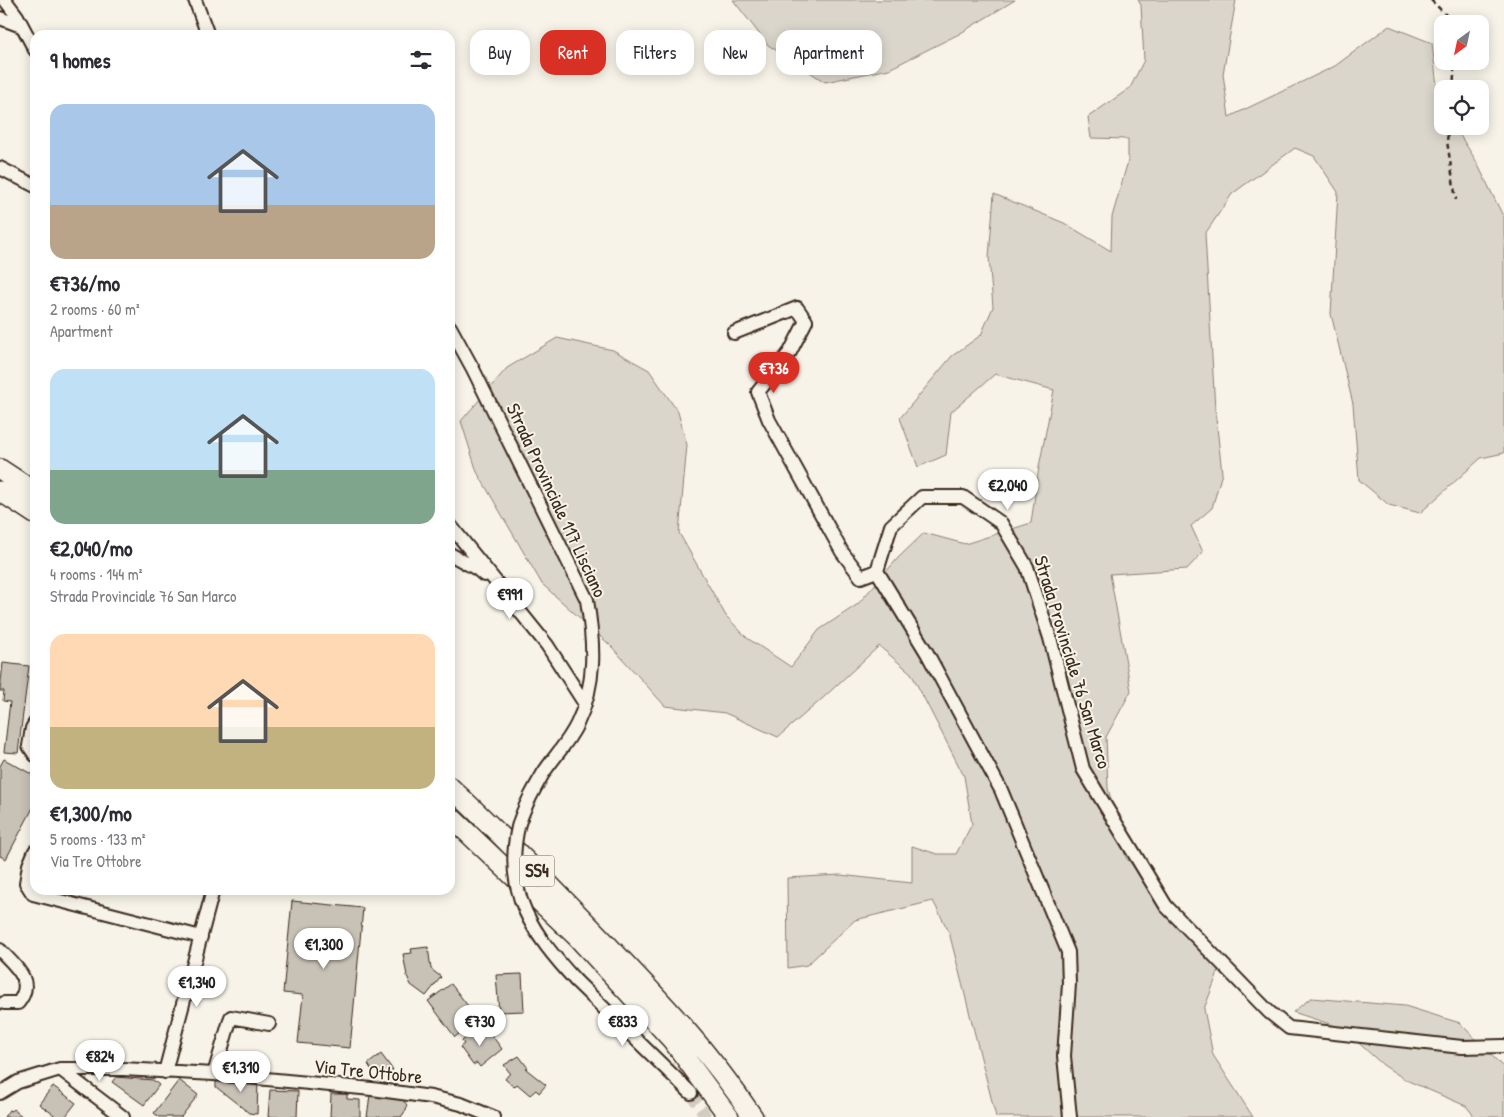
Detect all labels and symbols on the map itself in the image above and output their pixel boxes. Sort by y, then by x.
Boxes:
north arrow [1434,15,1489,70]
pin: €736 [744,352,804,394]
street label: Strada Provinciale 117 Lisciano [501,399,614,602]
pin: €2,040 [967,468,1049,511]
street label: Strada Provinciale 76 San Marco [1028,552,1118,772]
pin: €991 [480,578,540,620]
road number: SS4 [520,856,554,886]
pin: €1,300 [283,928,365,970]
pin: €1,340 [156,966,238,1008]
pin: €730 [450,1004,510,1047]
pin: €833 [593,1004,653,1047]
pin: €824 [70,1040,130,1082]
pin: €1,310 [200,1050,282,1093]
street label: Via Tre Ottobre [312,1052,424,1090]

